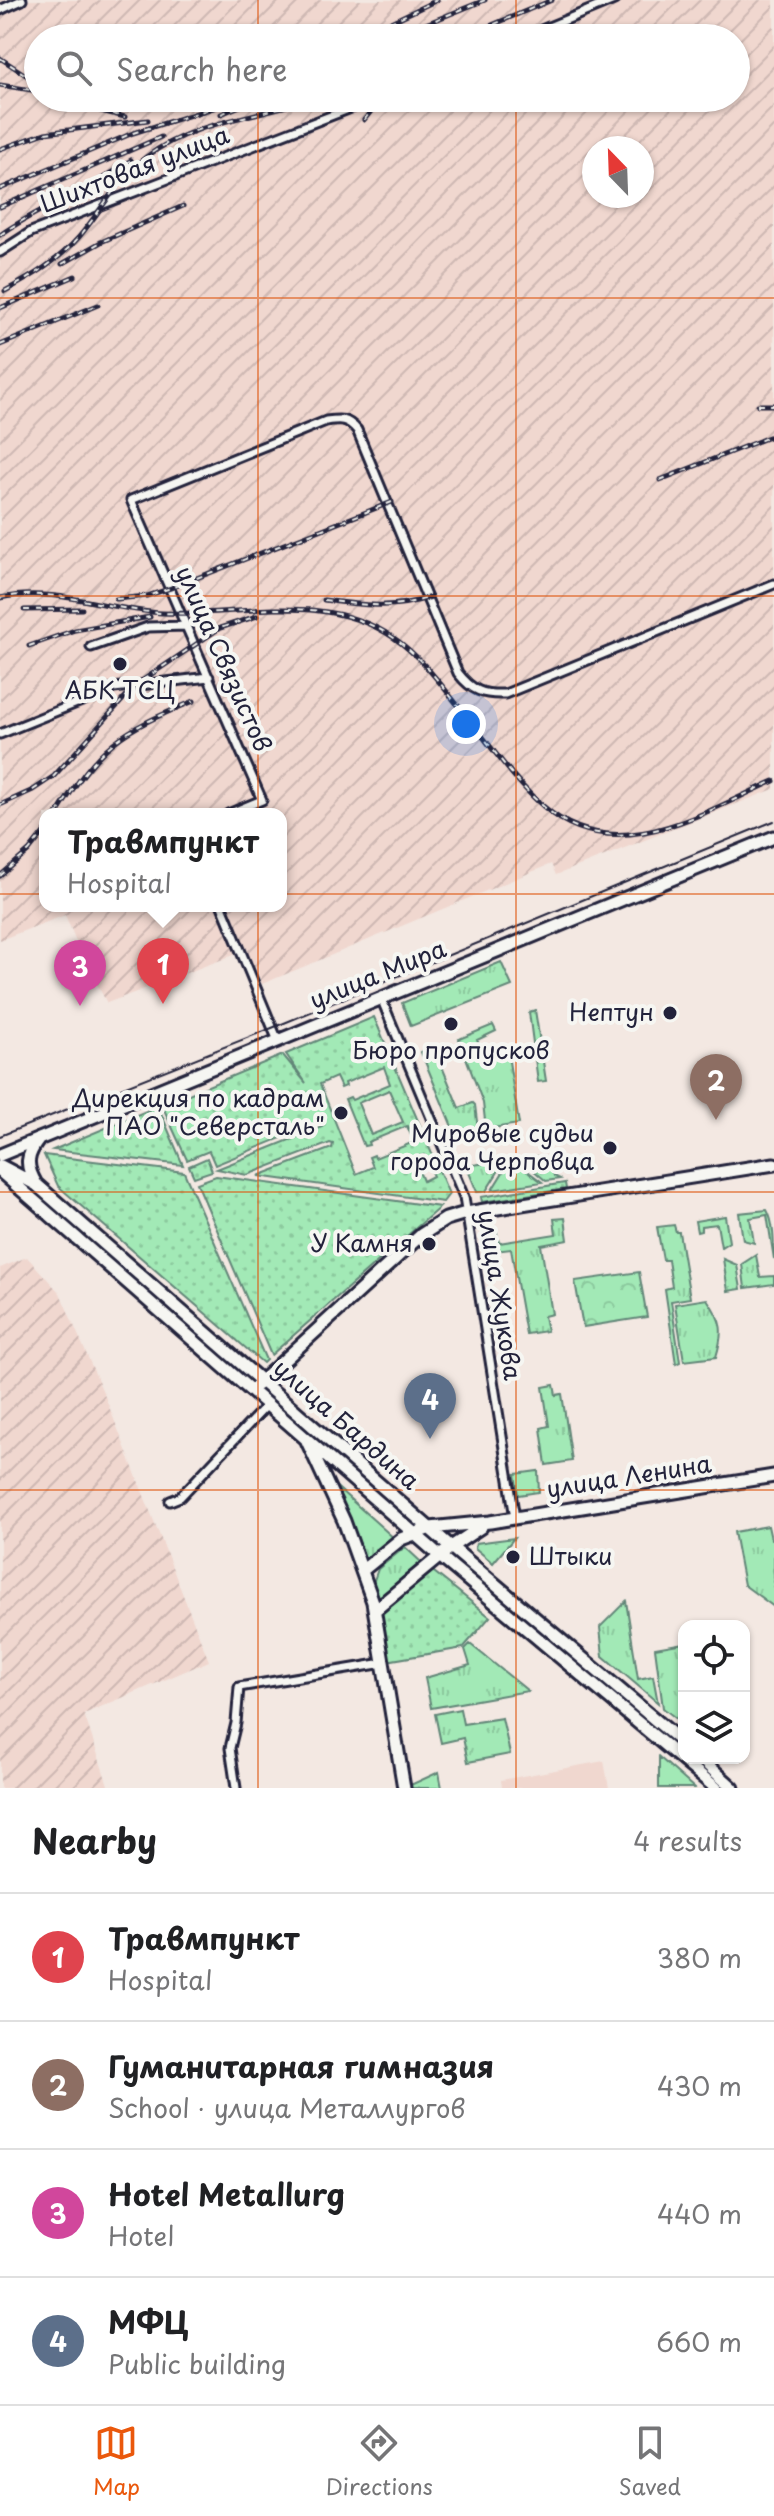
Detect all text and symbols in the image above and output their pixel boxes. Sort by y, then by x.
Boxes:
search box [24,24,750,112]
icon: search [52,46,96,90]
text: Search here [116,46,288,91]
street label: Шихтовая улица [35,116,234,221]
north arrow [582,136,654,208]
street label: улица Связистов [168,560,282,757]
marker: АБК ТСЦ [111,655,129,673]
place label: АБК ТСЦ [65,671,175,707]
your location [446,704,486,744]
popup [39,808,287,912]
text: Травмпункт [67,818,259,863]
text: Hospital [67,863,172,902]
street label: улица Мира [304,929,451,1017]
pin: 1 [137,938,189,1004]
pin: 3 [54,940,106,1006]
place label: Нептун [569,993,654,1029]
marker: Нептун [661,1004,679,1022]
marker: Бюро пропусков [442,1015,460,1033]
place label: Бюро пропусков [352,1031,550,1067]
pin: 2 [690,1054,742,1120]
place label: Дирекция по кадрам ПАО "Северсталь" [71,1079,325,1143]
marker: Дирекция по кадрам ПАО "Северсталь" [332,1104,350,1122]
place label: Мировые судьи города Черповца [390,1114,594,1178]
marker: Мировые судьи города Черповца [601,1139,619,1157]
street label: улица Жукова [470,1207,532,1383]
place label: У Камня [311,1224,413,1260]
marker: У Камня [420,1235,438,1253]
street label: улица Бардина [266,1350,428,1497]
pin: 4 [404,1373,456,1439]
street label: улица Ленина [544,1444,714,1506]
place label: Штыки [529,1537,612,1573]
marker: Штыки [504,1548,522,1566]
map controls [678,1620,750,1764]
button: locate [678,1620,750,1692]
button: layers [678,1692,750,1764]
text: Nearby [32,1814,157,1866]
text: 4 results [633,1821,742,1860]
text: Травмпункт [108,1915,299,1960]
text: 1 [52,1938,64,1977]
text: 380 m [657,1938,742,1977]
text: Hospital [108,1960,212,1999]
text: Гуманитарная гимназия [108,2043,494,2088]
text: 2 [49,2066,67,2105]
text: 430 m [657,2066,742,2105]
text: School · улица Металлургов [108,2088,465,2127]
text: Hotel Metallurg [108,2171,345,2216]
text: 3 [49,2194,67,2233]
text: 440 m [657,2194,742,2233]
text: Hotel [108,2216,174,2255]
text: МФЦ [108,2299,189,2344]
text: 4 [49,2322,67,2361]
text: 660 m [656,2322,742,2361]
text: Public building [108,2344,286,2383]
tab: Map [93,2421,140,2502]
tab: Directions [326,2421,433,2502]
tab: Saved [619,2421,681,2502]

